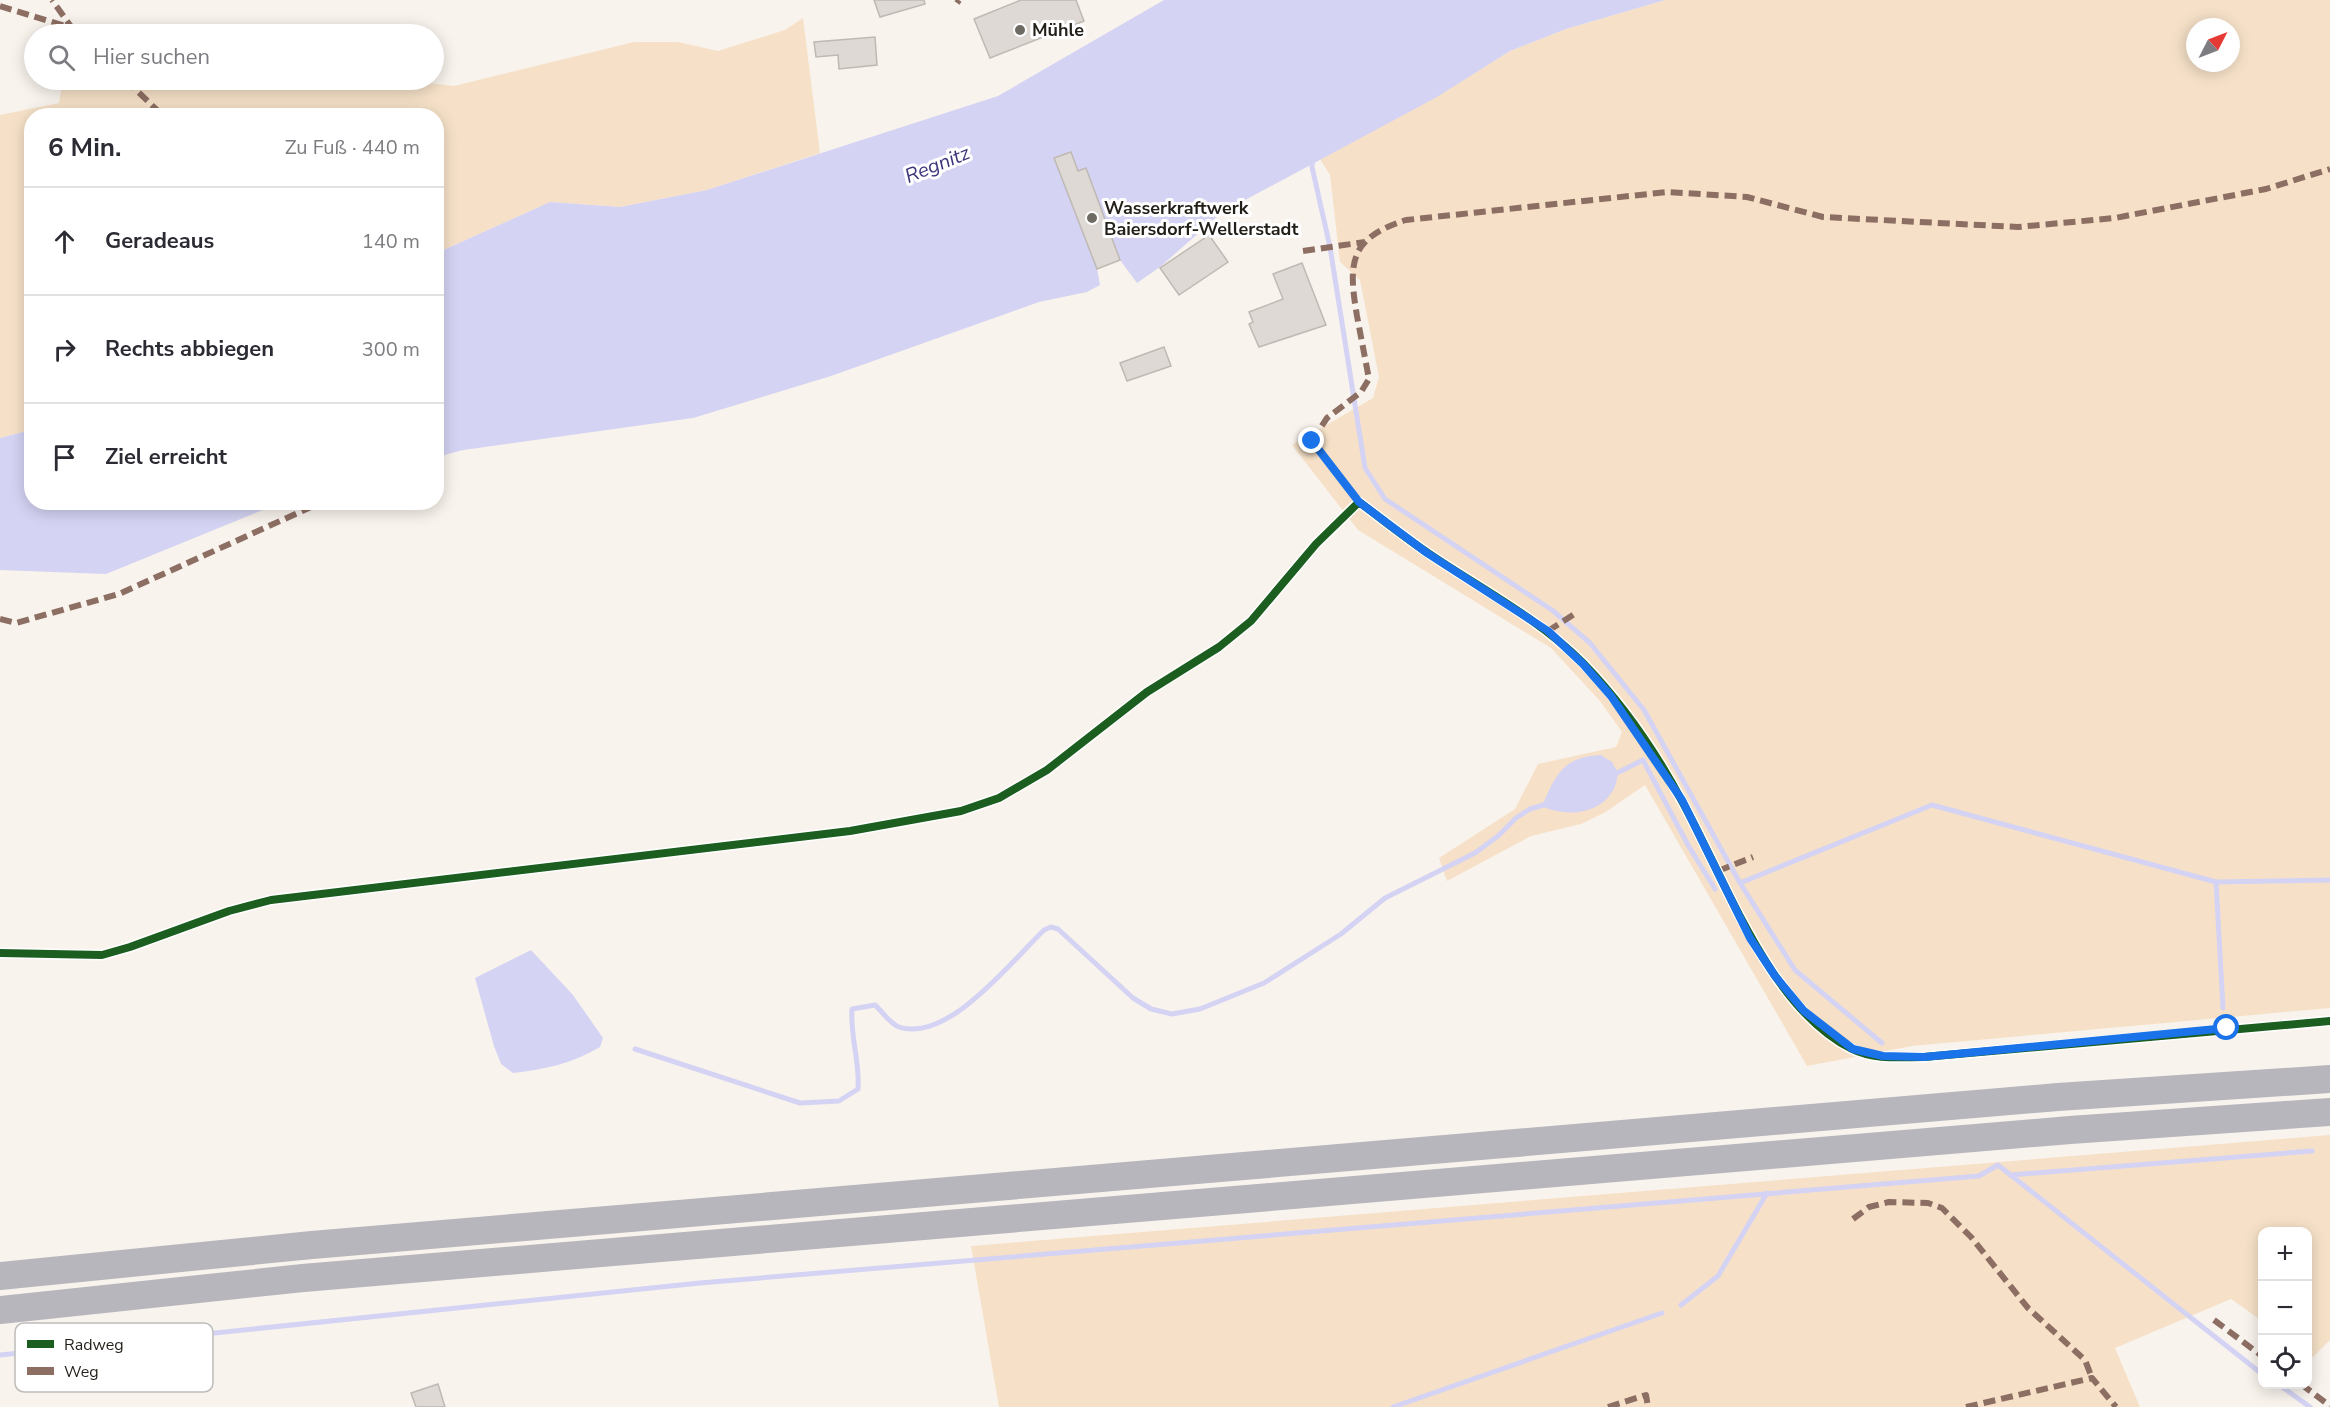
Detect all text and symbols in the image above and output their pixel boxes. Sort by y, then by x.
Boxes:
place label: Mühle [1032,18,1084,42]
north arrow [2186,18,2240,72]
marker: Mühle [1013,23,1027,37]
search box [24,24,444,90]
icon: search [45,41,78,74]
text: Hier suchen [93,42,210,72]
text: 6 Min. [48,130,121,165]
text: Zu Fuß · 440 m [285,134,420,161]
water label: Regnitz [901,139,974,190]
place label: Wasserkraftwerk Baiersdorf-Wellerstadt [1104,196,1298,241]
marker: Wasserkraftwerk Baiersdorf-Wellerstadt [1085,211,1099,225]
icon: ahead [48,225,81,258]
text: Geradeaus [105,226,214,256]
text: 140 m [362,228,420,255]
icon: right [48,333,81,366]
text: Rechts abbiegen [105,334,274,364]
text: 300 m [362,336,420,363]
route end [1298,427,1324,453]
icon: arrive [48,441,81,474]
text: Ziel erreicht [105,442,227,472]
route start [2213,1014,2239,1040]
map controls [2258,1227,2312,1389]
button: + [2258,1227,2312,1281]
button: − [2258,1281,2312,1335]
legend [15,1323,213,1392]
text: Radweg [64,1334,124,1356]
button: locate [2258,1335,2312,1389]
text: Weg [64,1361,99,1383]

